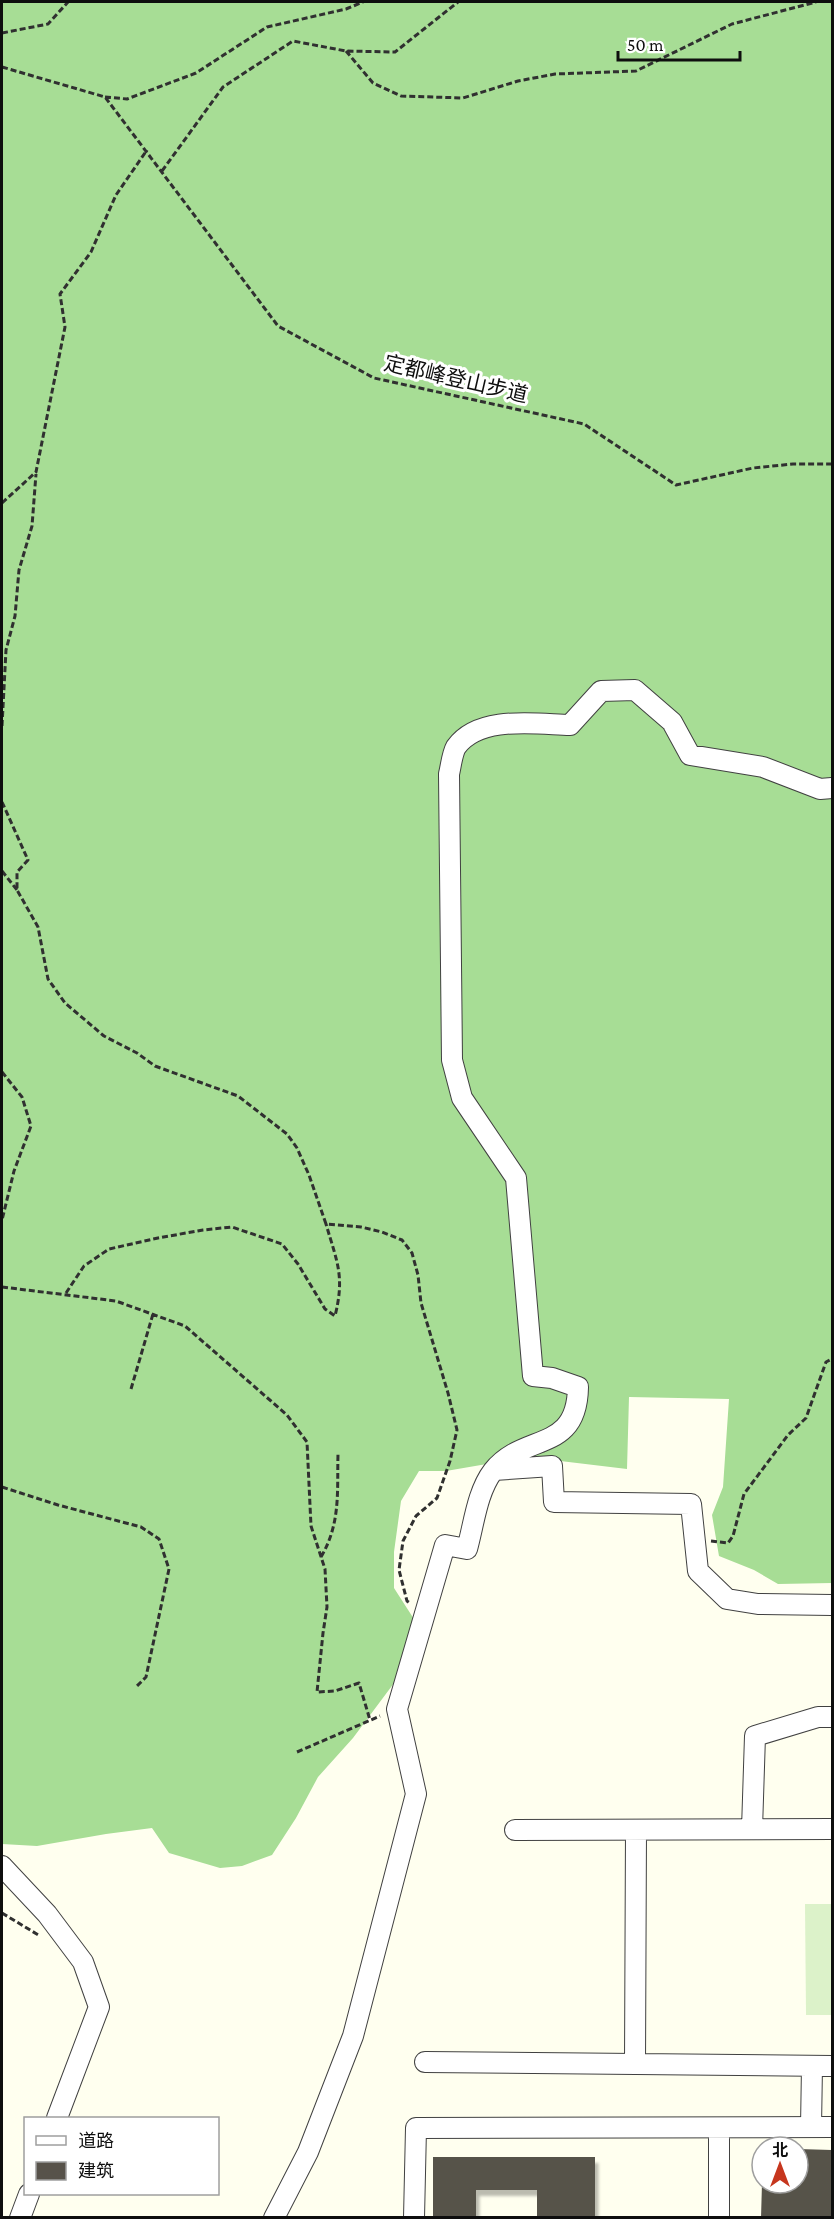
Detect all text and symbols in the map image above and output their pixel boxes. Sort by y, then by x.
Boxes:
scale bar [618,24,740,62]
text: 50 m [627,35,664,55]
street label: 定都峰登山步道 [382,351,530,407]
legend [24,2117,219,2195]
text: 道路 [78,2131,114,2151]
north arrow [750,2135,810,2195]
text: 北 [772,2142,788,2159]
text: 建筑 [78,2161,114,2181]

